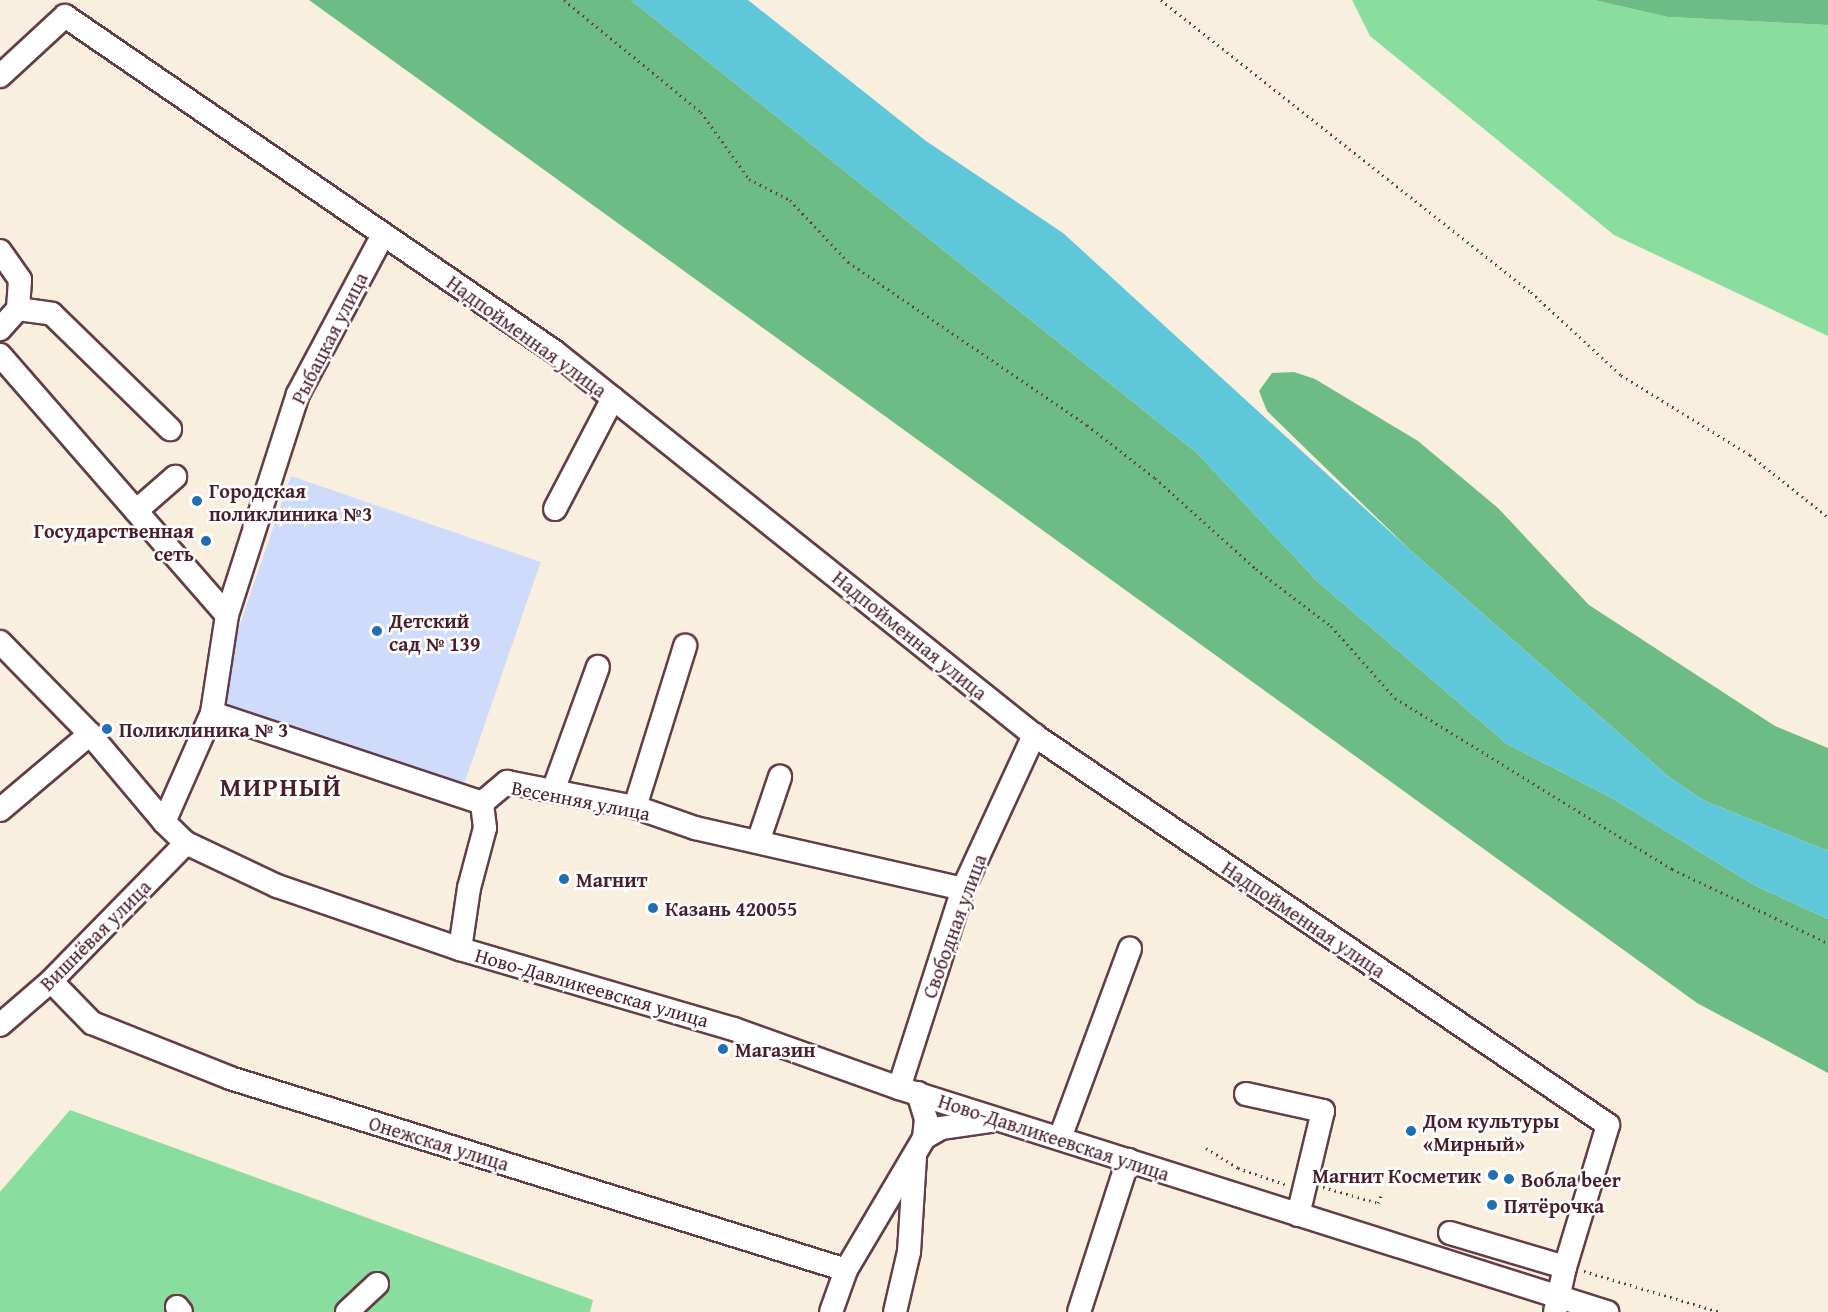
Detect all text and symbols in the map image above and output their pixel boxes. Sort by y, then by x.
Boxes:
street label: Рыбацкая улица [286,268,372,408]
street label: Надпойменная улица [442,270,612,402]
place label: Городская поликлиника №3 [209,478,372,525]
marker: Городская поликлиника №3 [190,494,204,508]
place label: Государственная сеть [34,518,194,565]
marker: Государственная сеть [199,534,213,548]
street label: Надпойменная улица [828,565,992,705]
place label: Детский сад № 139 [389,608,480,655]
marker: Детский сад № 139 [370,624,384,638]
place label: Поликлиника № 3 [119,717,288,741]
marker: Поликлиника № 3 [100,722,114,736]
district label: МИРНЫЙ [220,771,342,803]
street label: Весенняя улица [510,775,652,825]
street label: Свободная улица [917,851,991,1001]
street label: Надпойменная улица [1218,855,1390,983]
place label: Магнит [576,867,648,891]
marker: Магнит [557,872,571,886]
street label: Вишнёвая улица [34,874,156,996]
place label: Казань 420055 [665,896,797,920]
marker: Казань 420055 [646,901,660,915]
street label: Ново-Давликеевская улица [473,942,711,1032]
place label: Магазин [735,1037,816,1061]
marker: Магазин [716,1042,730,1056]
street label: Ново-Давликеевская улица [935,1088,1173,1186]
place label: Дом культуры «Мирный» [1423,1108,1559,1155]
street label: Онежская улица [366,1110,512,1176]
marker: Дом культуры «Мирный» [1404,1124,1418,1138]
place label: Магнит Косметик [1312,1163,1481,1187]
place label: Вобла beer [1521,1167,1621,1191]
marker: Магнит Косметик [1486,1168,1500,1182]
marker: Вобла beer [1502,1172,1516,1186]
place label: Пятёрочка [1504,1193,1604,1217]
marker: Пятёрочка [1485,1198,1499,1212]

